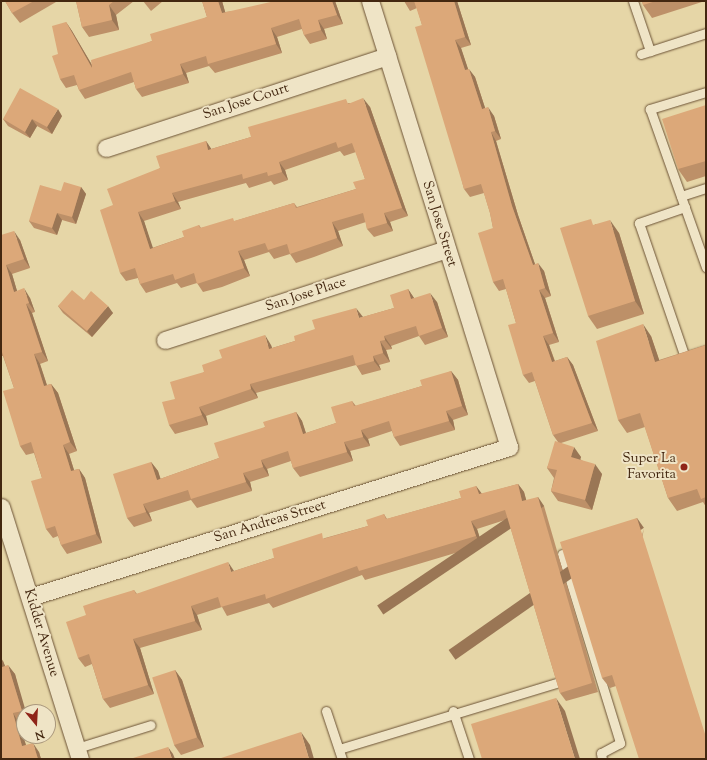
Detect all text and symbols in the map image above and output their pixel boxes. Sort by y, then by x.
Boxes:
street label: San Jose Court [201,80,291,124]
street label: San Jose Street [418,179,460,269]
street label: San Jose Place [264,274,348,316]
place label: Super La Favorita [622,451,676,484]
marker: Super La Favorita [679,462,689,472]
street label: San Andreas Street [212,497,328,547]
street label: Kidder Avenue [20,587,62,679]
north arrow [16,704,56,744]
text: N [33,725,46,743]

